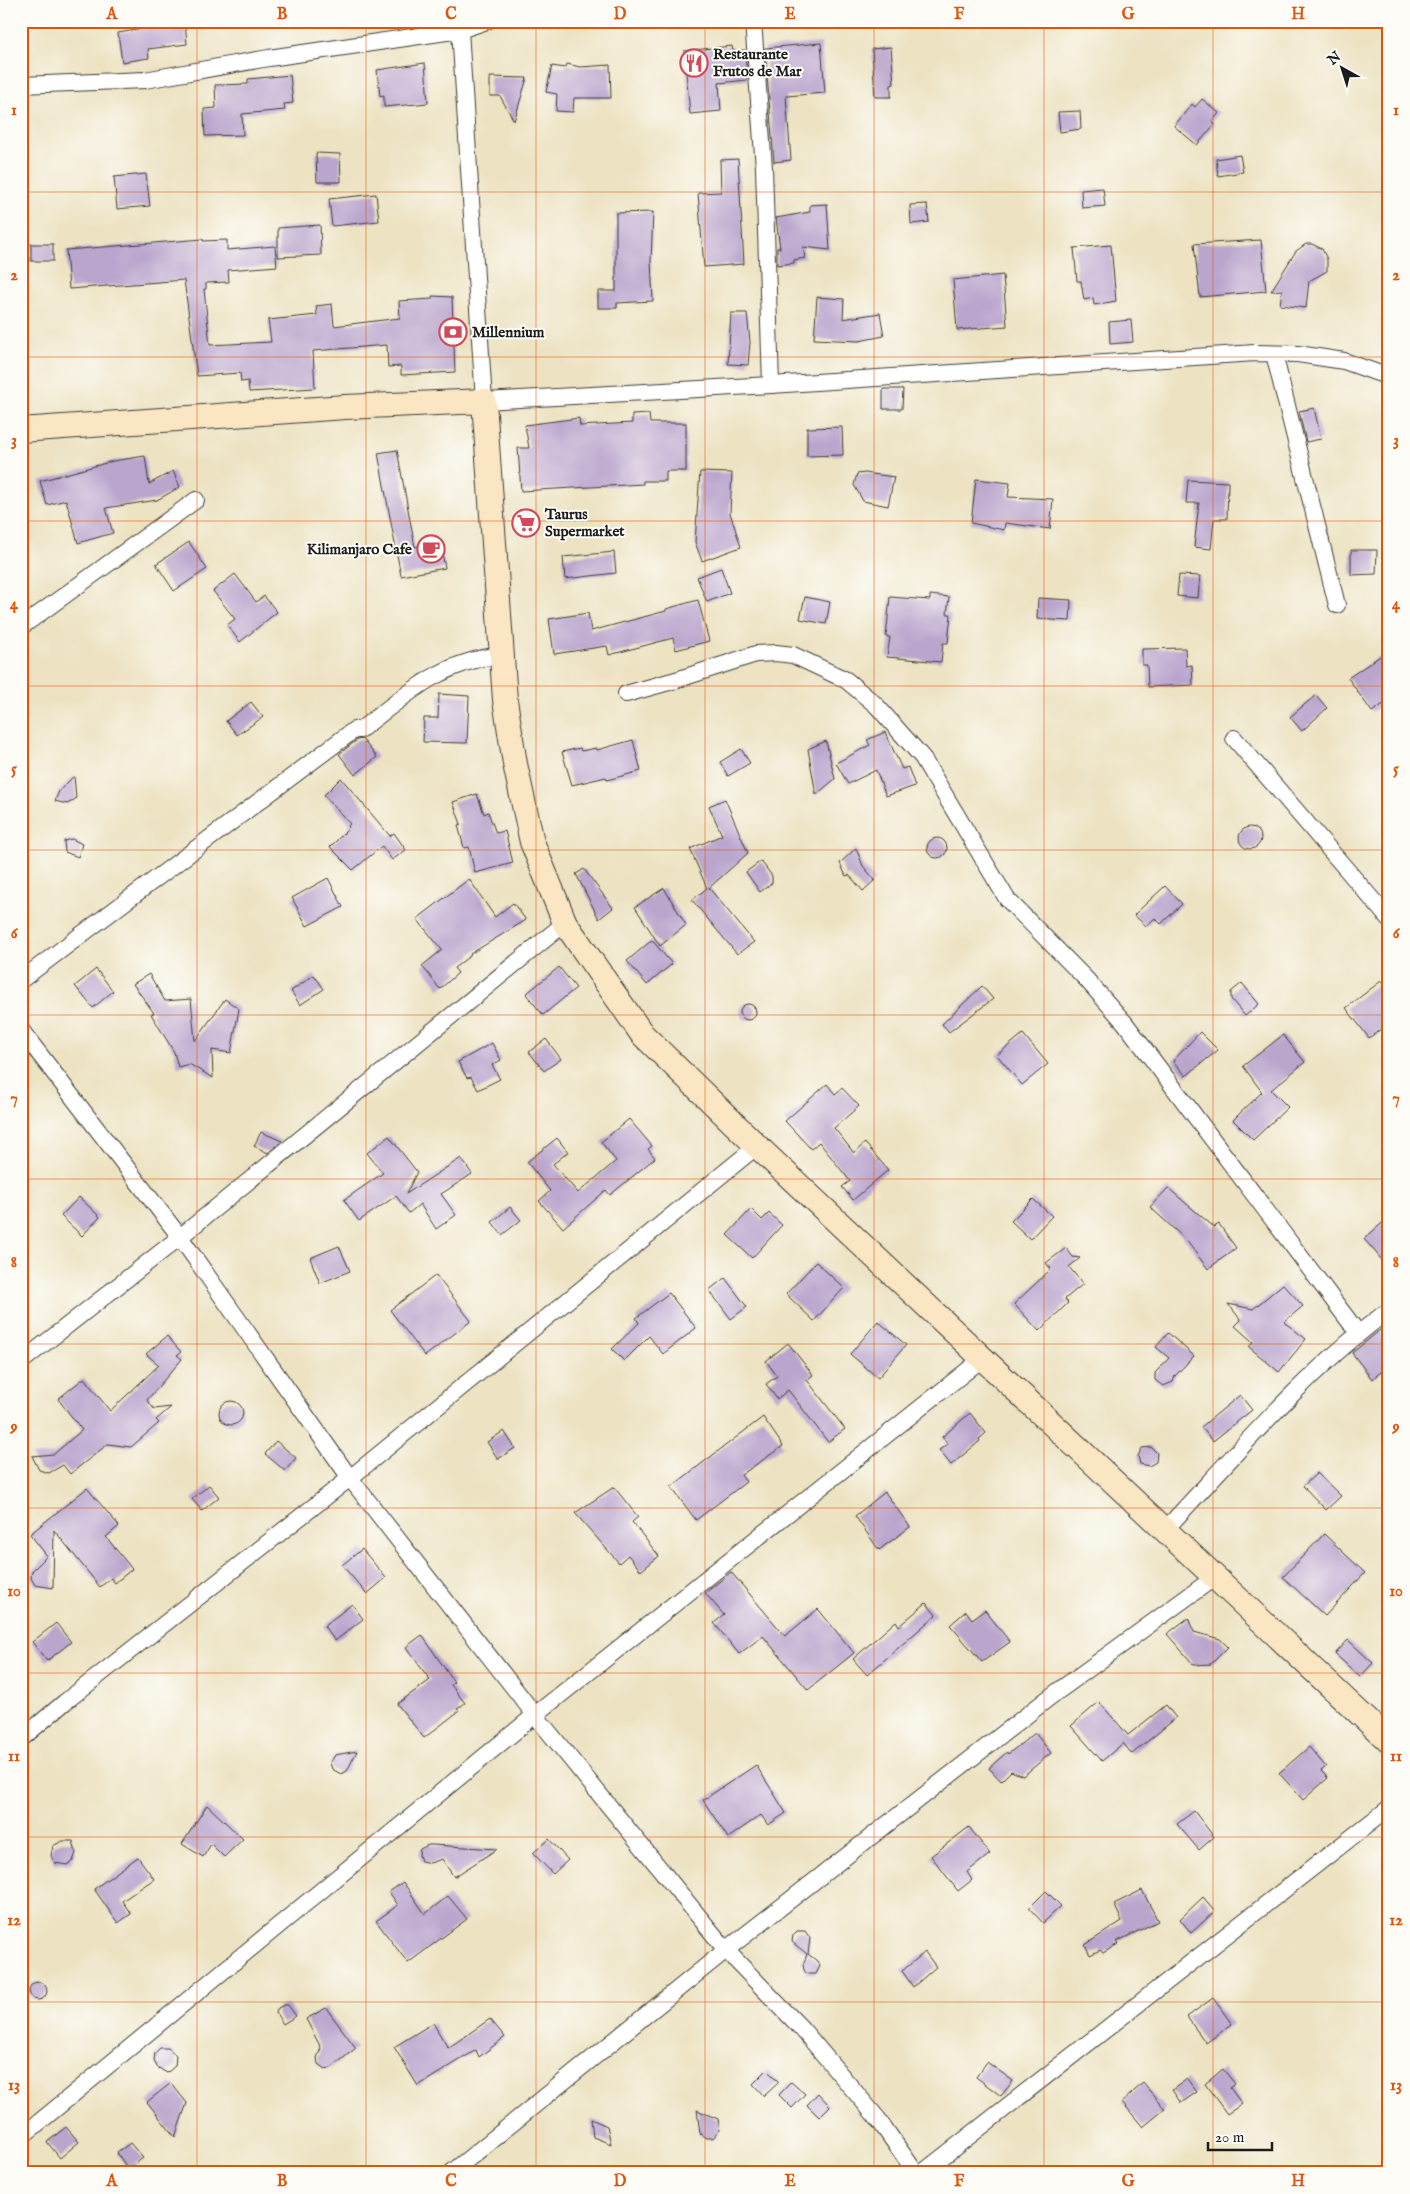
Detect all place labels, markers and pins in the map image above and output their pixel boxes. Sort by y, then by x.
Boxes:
place label: Restaurante Frutos de Mar [713,45,802,81]
restaurant icon: Restaurante Frutos de Mar [679,48,709,78]
bank icon: Millennium [438,317,468,347]
place label: Millennium [472,323,545,342]
place label: Taurus Supermarket [544,505,625,541]
supermarket icon: Taurus Supermarket [511,508,541,538]
cafe icon: Kilimanjaro Cafe [416,534,446,564]
place label: Kilimanjaro Cafe [307,540,412,559]

